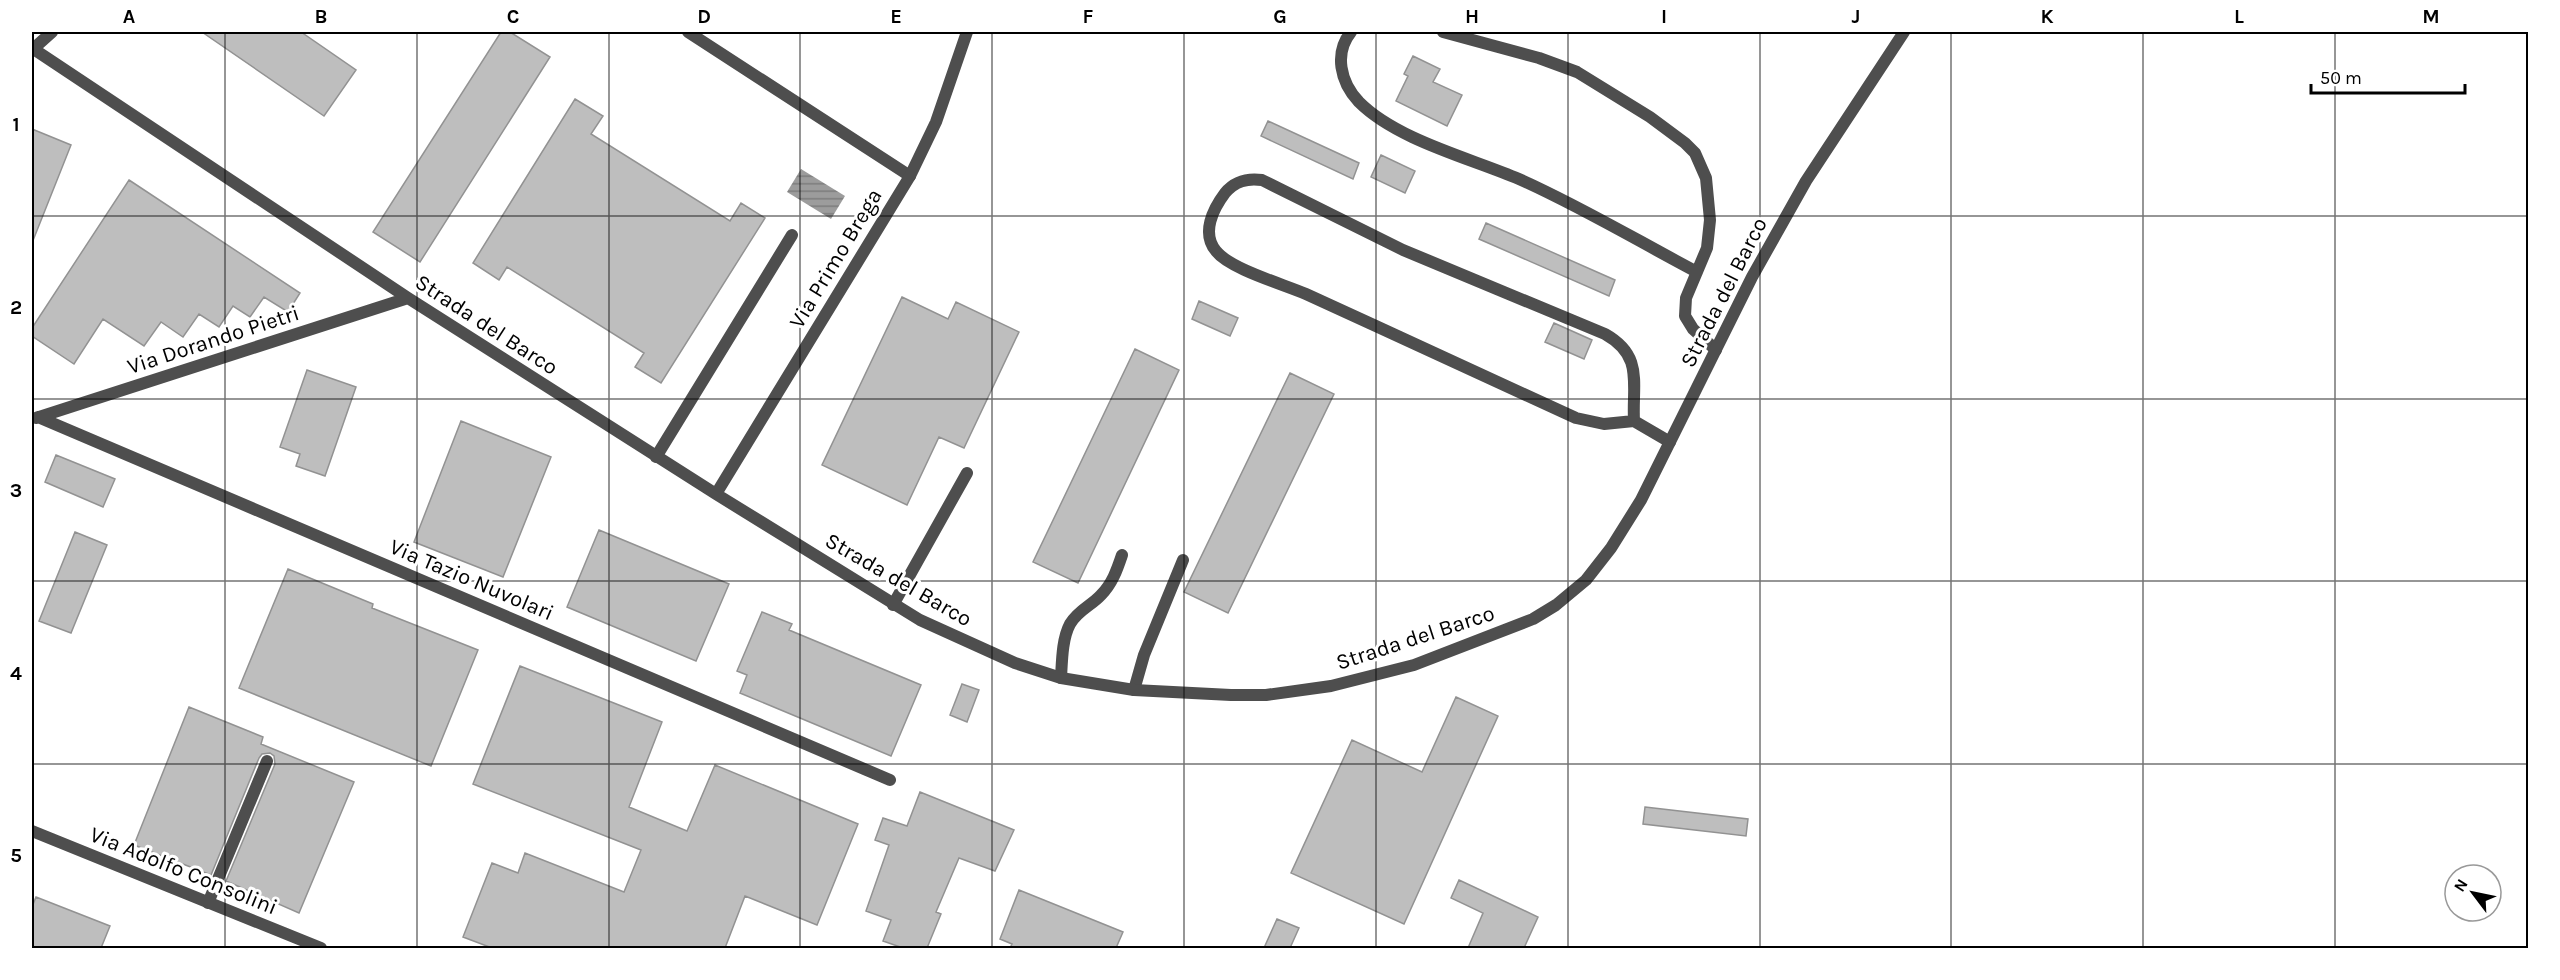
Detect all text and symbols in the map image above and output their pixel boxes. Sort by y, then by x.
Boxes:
text: A [123,5,136,28]
text: B [315,5,327,28]
text: C [507,5,519,28]
text: D [697,5,711,28]
text: E [890,5,902,28]
text: F [1083,5,1094,28]
text: G [1273,5,1287,28]
text: H [1465,5,1479,28]
text: I [1661,5,1667,28]
text: J [1852,5,1860,28]
text: K [2040,5,2054,28]
text: L [2234,5,2244,28]
text: M [2422,5,2440,28]
scale bar [2311,57,2466,95]
text: 50 m [2320,67,2362,89]
text: 1 [12,113,20,136]
street label: Via Primo Brega [784,184,888,333]
street label: Strada del Barco [1675,213,1773,372]
street label: Strada del Barco [410,269,563,381]
text: 2 [10,296,22,319]
street label: Via Dorando Pietri [124,300,303,380]
text: 3 [10,479,22,502]
street label: Strada del Barco [821,527,976,632]
street label: Via Tazio Nuvolari [386,534,558,626]
street label: Strada del Barco [1333,600,1498,676]
text: 4 [10,662,22,685]
street label: Via Adolfo Consolini [86,821,281,920]
text: 5 [10,844,22,867]
north arrow [2443,863,2503,923]
text: N [2450,875,2472,895]

